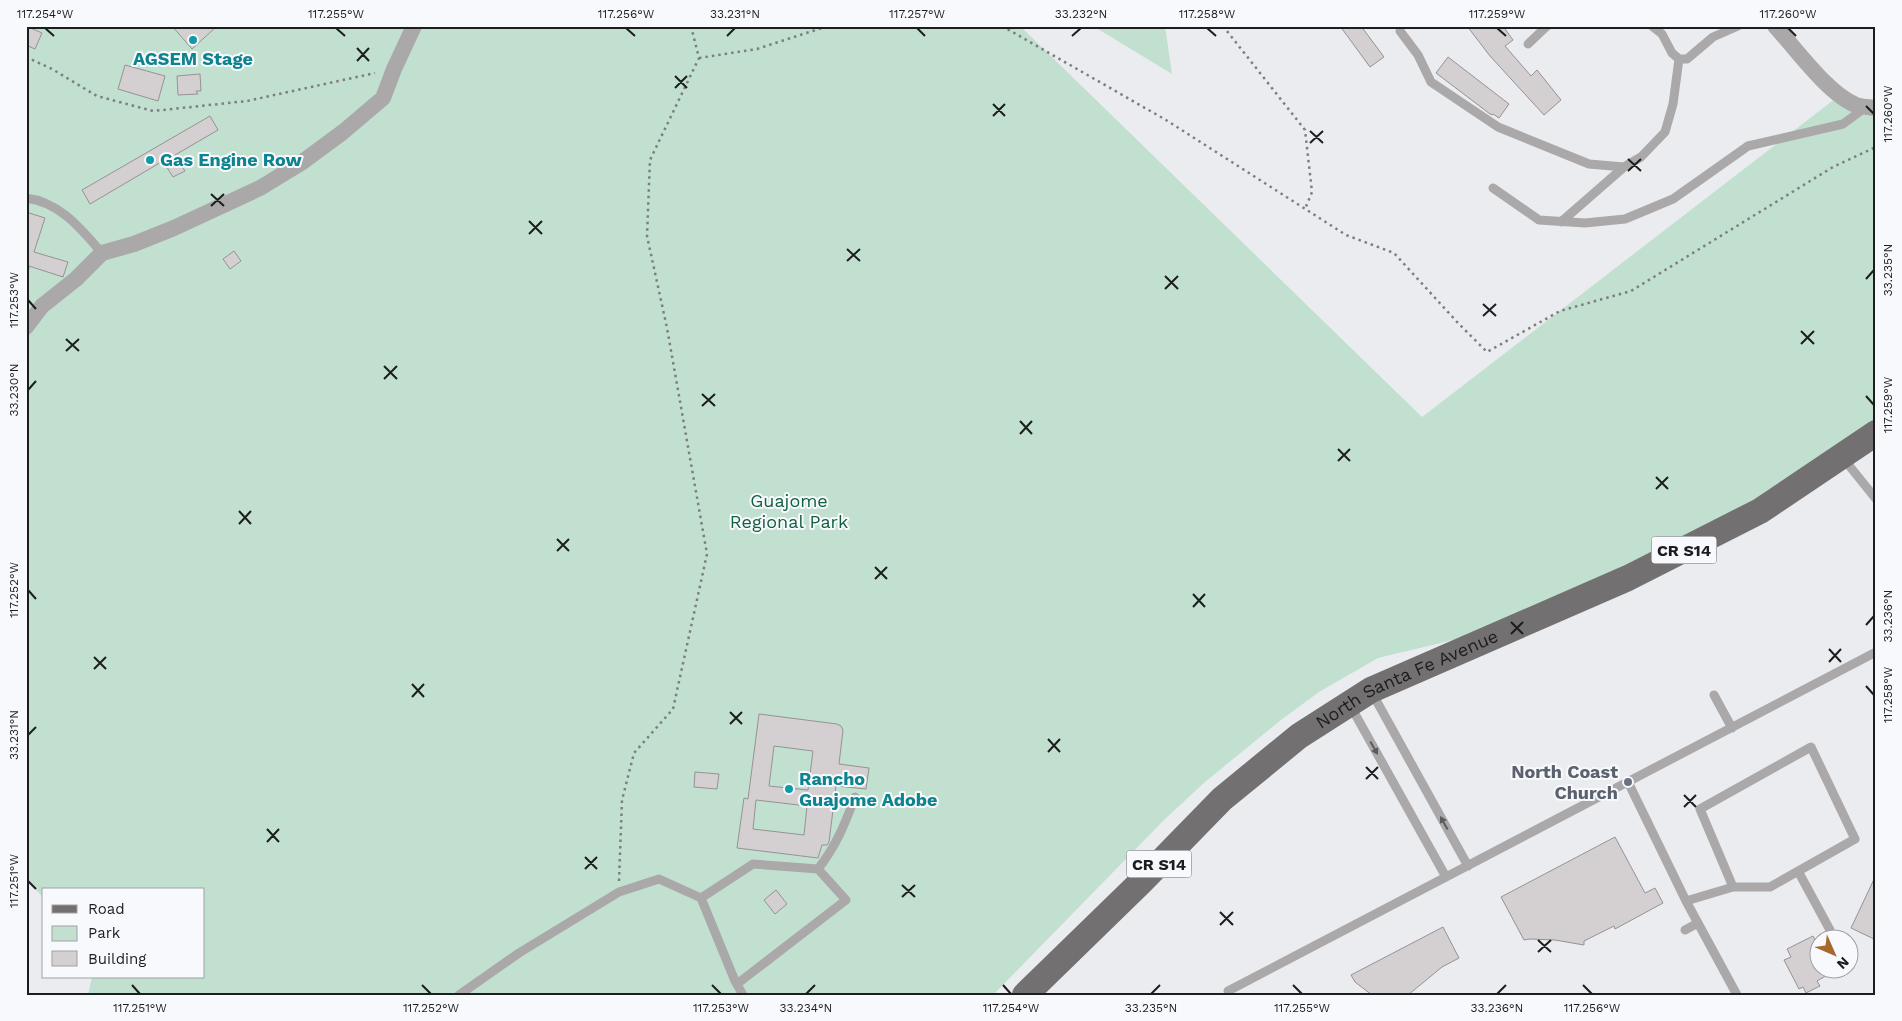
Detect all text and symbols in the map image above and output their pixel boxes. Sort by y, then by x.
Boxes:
text: 117.254°W [17,7,74,21]
text: 117.255°W [308,7,365,21]
text: 117.256°W [598,7,655,21]
text: 33.231°N [710,7,760,21]
text: 117.257°W [889,7,945,21]
text: 33.232°N [1055,7,1107,21]
text: 117.258°W [1179,7,1236,21]
text: 117.259°W [1469,7,1526,21]
text: 117.260°W [1760,7,1817,21]
marker: AGSEM Stage [187,34,199,46]
place label: AGSEM Stage [133,48,253,69]
text: 117.260°W [1881,85,1895,142]
place label: Gas Engine Row [160,149,303,170]
marker: Gas Engine Row [144,154,156,166]
text: 33.235°N [1881,244,1895,296]
text: 117.253°W [7,271,21,328]
text: 33.230°N [7,364,21,416]
text: 117.259°W [1881,376,1895,433]
park label: Guajome Regional Park [730,490,848,532]
road number: CR S14 [1652,536,1716,564]
text: 117.252°W [7,561,21,618]
text: 33.236°N [1881,590,1895,642]
street label: North Santa Fe Avenue [1312,625,1501,733]
text: 117.258°W [1881,666,1895,723]
text: 33.231°N [7,710,21,760]
one-way arrow [1369,741,1378,754]
place label: North Coast Church [1511,761,1618,803]
place label: Rancho Guajome Adobe [799,768,937,810]
marker: North Coast Church [1622,776,1634,788]
marker: Rancho Guajome Adobe [783,783,795,795]
one-way arrow [1440,816,1448,831]
road number: CR S14 [1126,851,1192,878]
text: 117.251°W [7,854,21,908]
legend [42,888,205,978]
text: Road [88,900,125,918]
text: Park [88,924,121,942]
north arrow [1810,928,1860,978]
text: Building [88,950,146,968]
text: N [1834,954,1853,973]
text: 117.251°W [113,1001,167,1015]
text: 117.252°W [403,1001,460,1015]
text: 117.253°W [693,1001,750,1015]
text: 33.234°N [780,1001,832,1015]
text: 117.254°W [983,1001,1040,1015]
text: 33.235°N [1125,1001,1177,1015]
text: 117.255°W [1274,1001,1331,1015]
text: 33.236°N [1471,1001,1523,1015]
text: 117.256°W [1564,1001,1621,1015]

